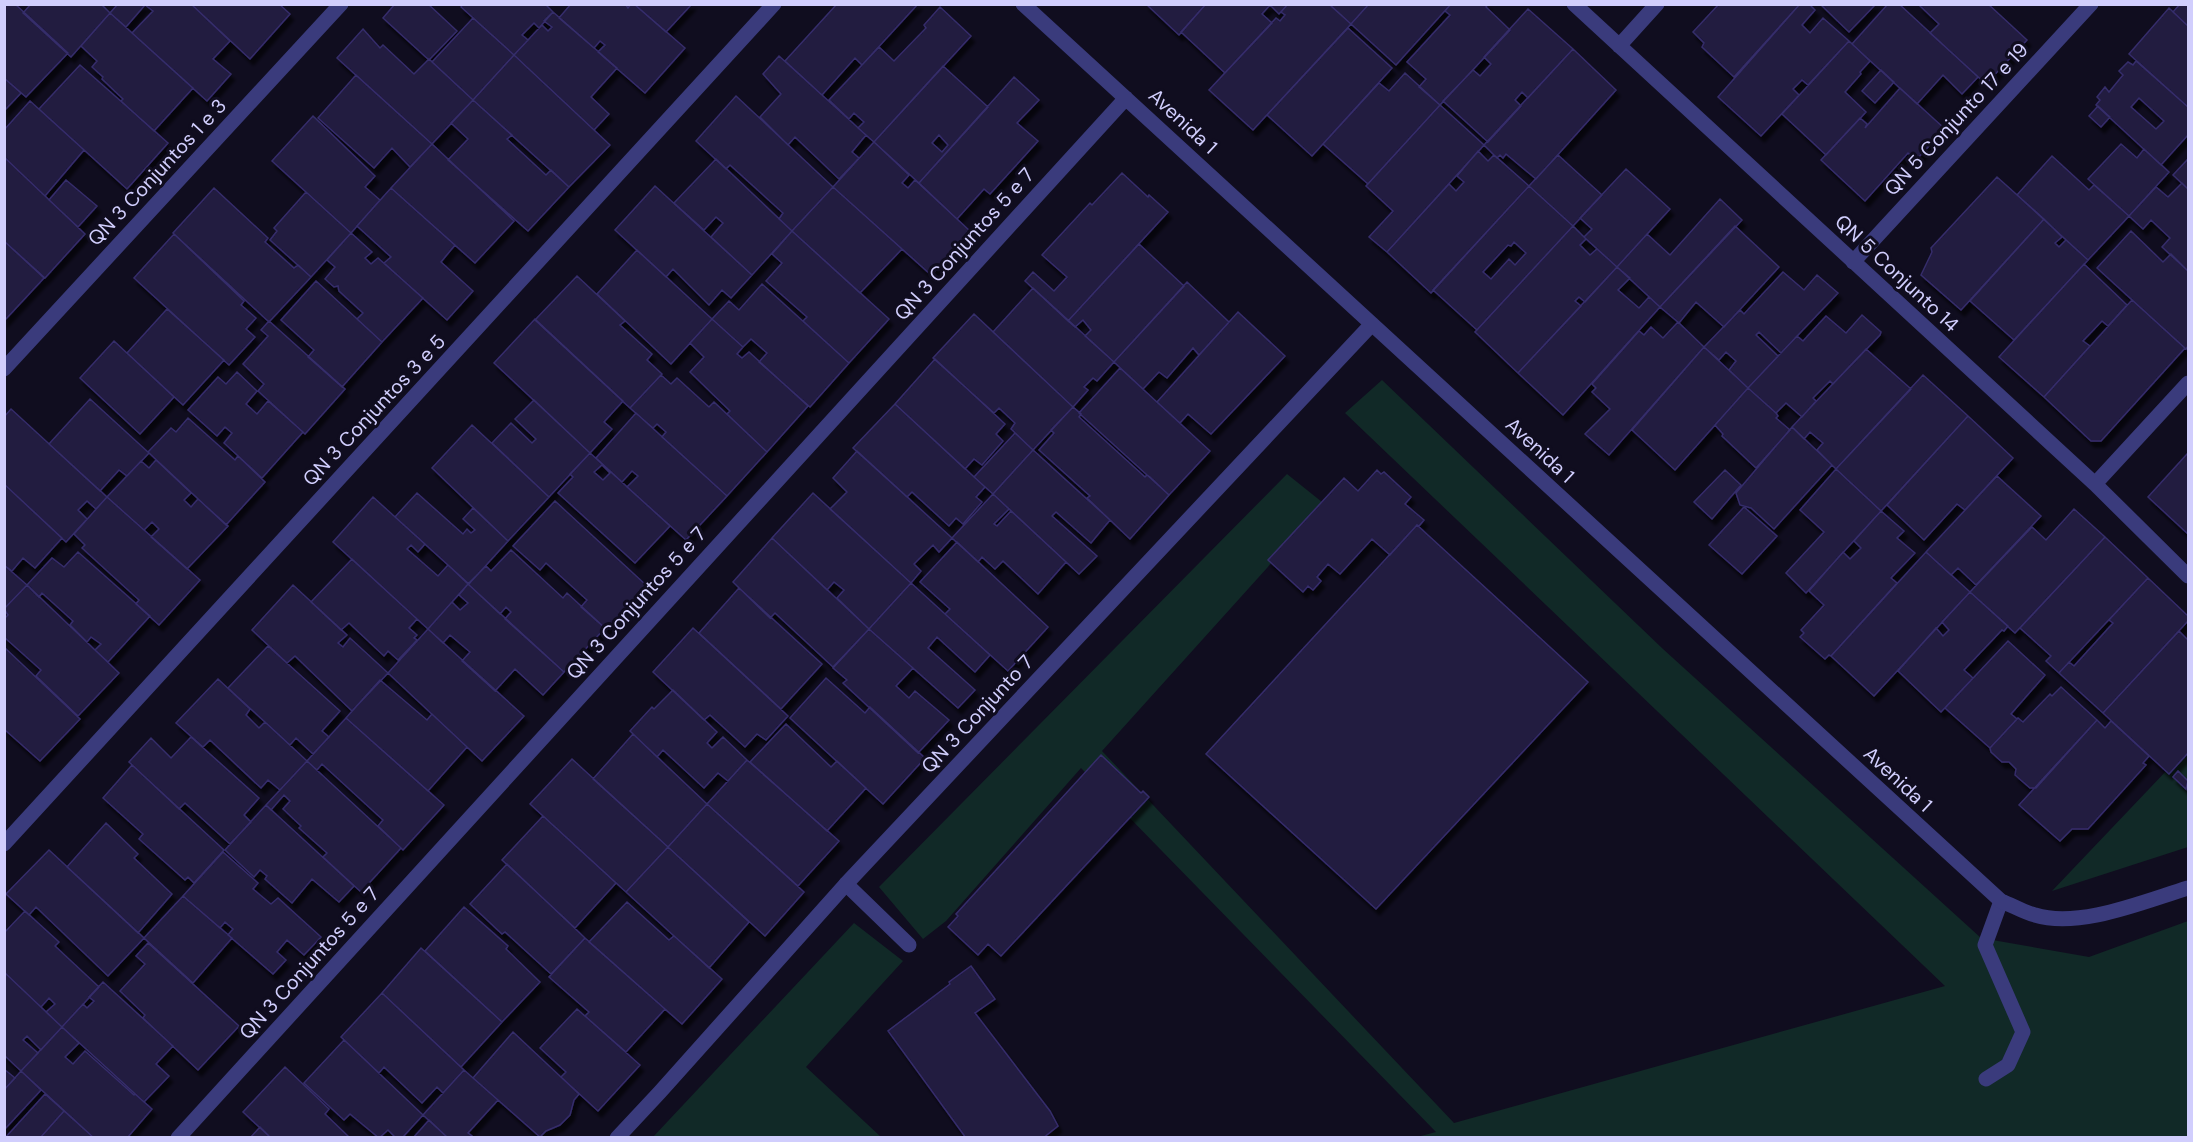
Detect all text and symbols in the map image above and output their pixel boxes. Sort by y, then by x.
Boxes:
street label: QN 5 Conjunto 17 e 19 [1878,37,2034,201]
street label: Avenida 1 [1143,83,1223,159]
street label: QN 3 Conjuntos 1 e 3 [82,93,232,251]
street label: QN 3 Conjuntos 5 e 7 [888,162,1040,326]
street label: QN 5 Conjunto 14 [1829,209,1965,337]
street label: QN 3 Conjuntos 3 e 5 [297,329,451,491]
street label: Avenida 1 [1500,412,1580,488]
street label: QN 3 Conjuntos 5 e 7 [560,521,712,685]
street label: QN 3 Conjunto 7 [915,649,1039,779]
street label: Avenida 1 [1858,741,1938,817]
street label: QN 3 Conjuntos 5 e 7 [233,881,385,1045]

